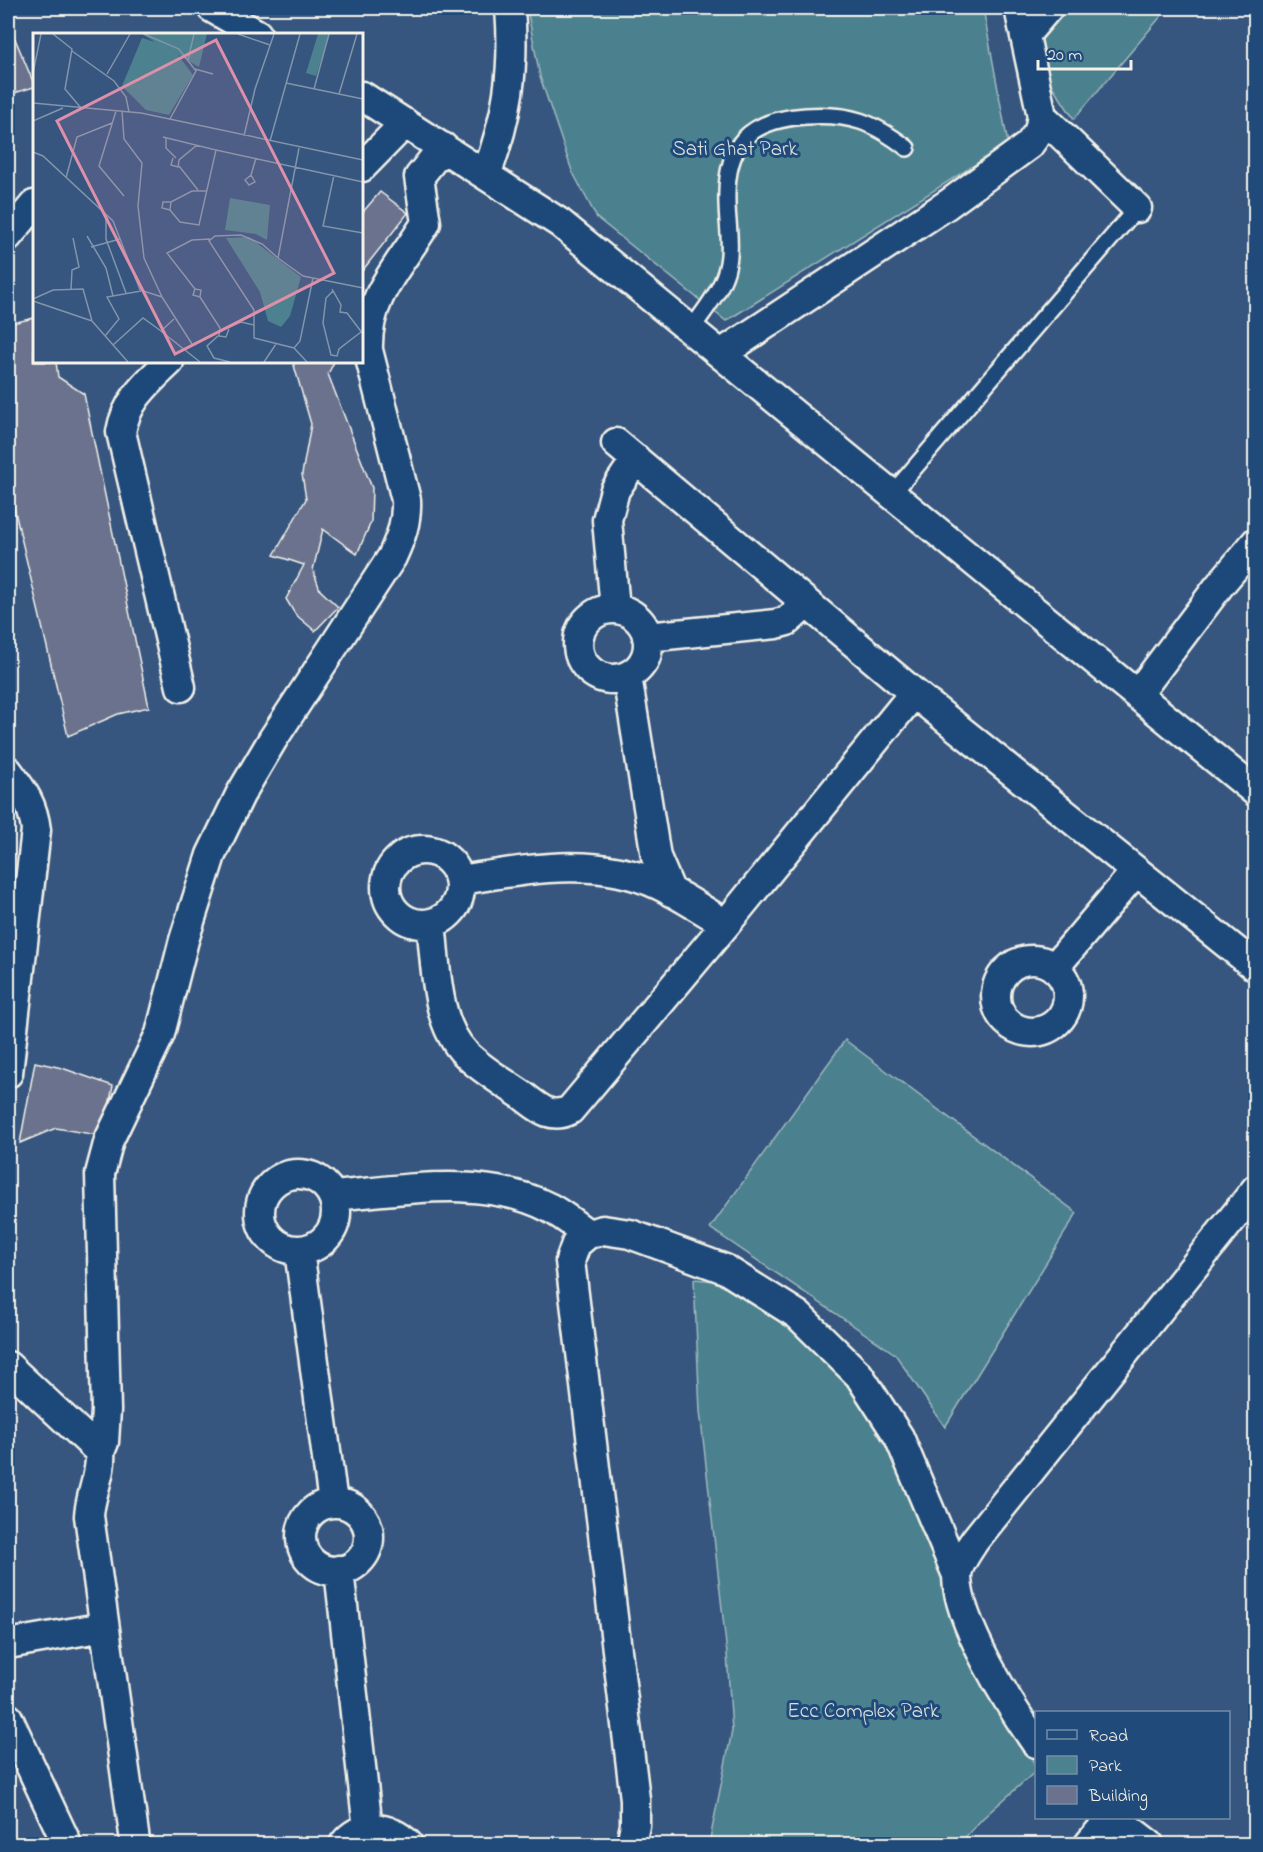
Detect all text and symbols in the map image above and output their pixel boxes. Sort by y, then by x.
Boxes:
inset map [33,33,363,363]
scale bar [1038,33,1131,71]
text: 20 m [1047,43,1082,69]
park label: Sati Ghat Park [672,135,799,165]
park label: Ecc Complex Park [787,1697,940,1727]
legend [1035,1711,1230,1819]
text: Road [1089,1724,1128,1750]
text: Park [1089,1754,1122,1780]
text: Building [1088,1784,1148,1811]

